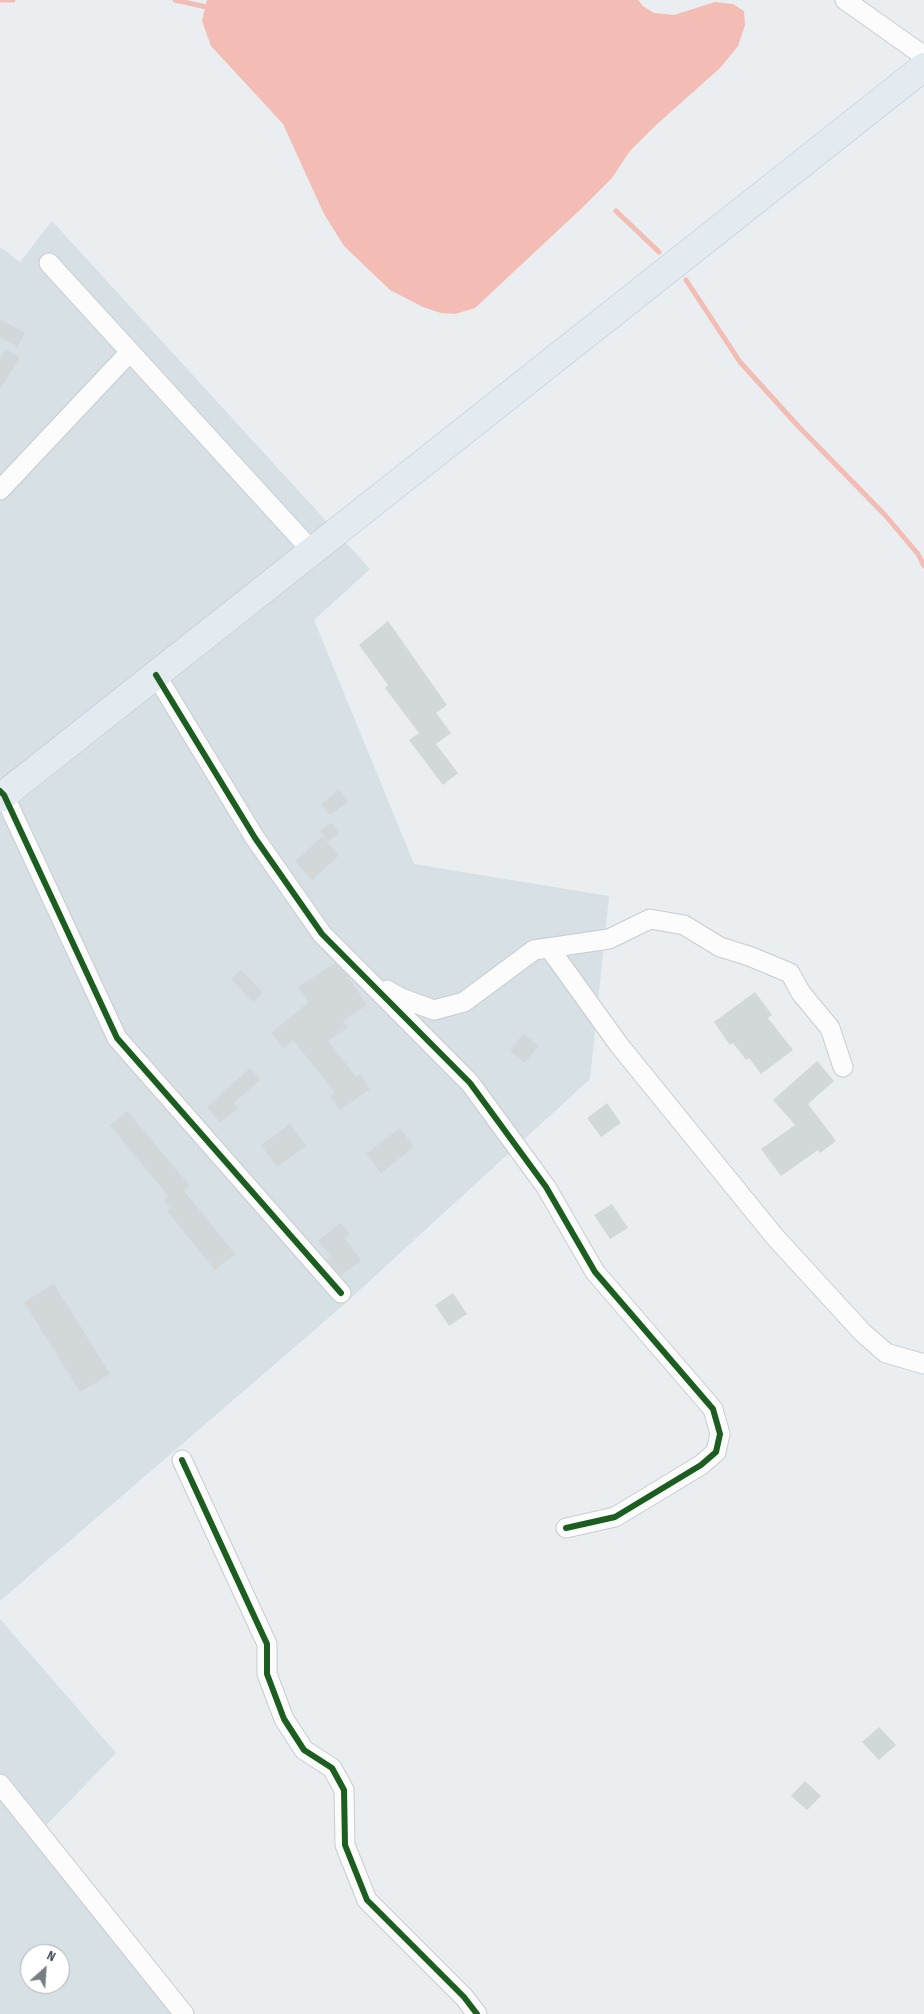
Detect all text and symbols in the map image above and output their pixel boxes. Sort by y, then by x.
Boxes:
north arrow [20,1944,70,1994]
text: N [44,1947,58,1965]

